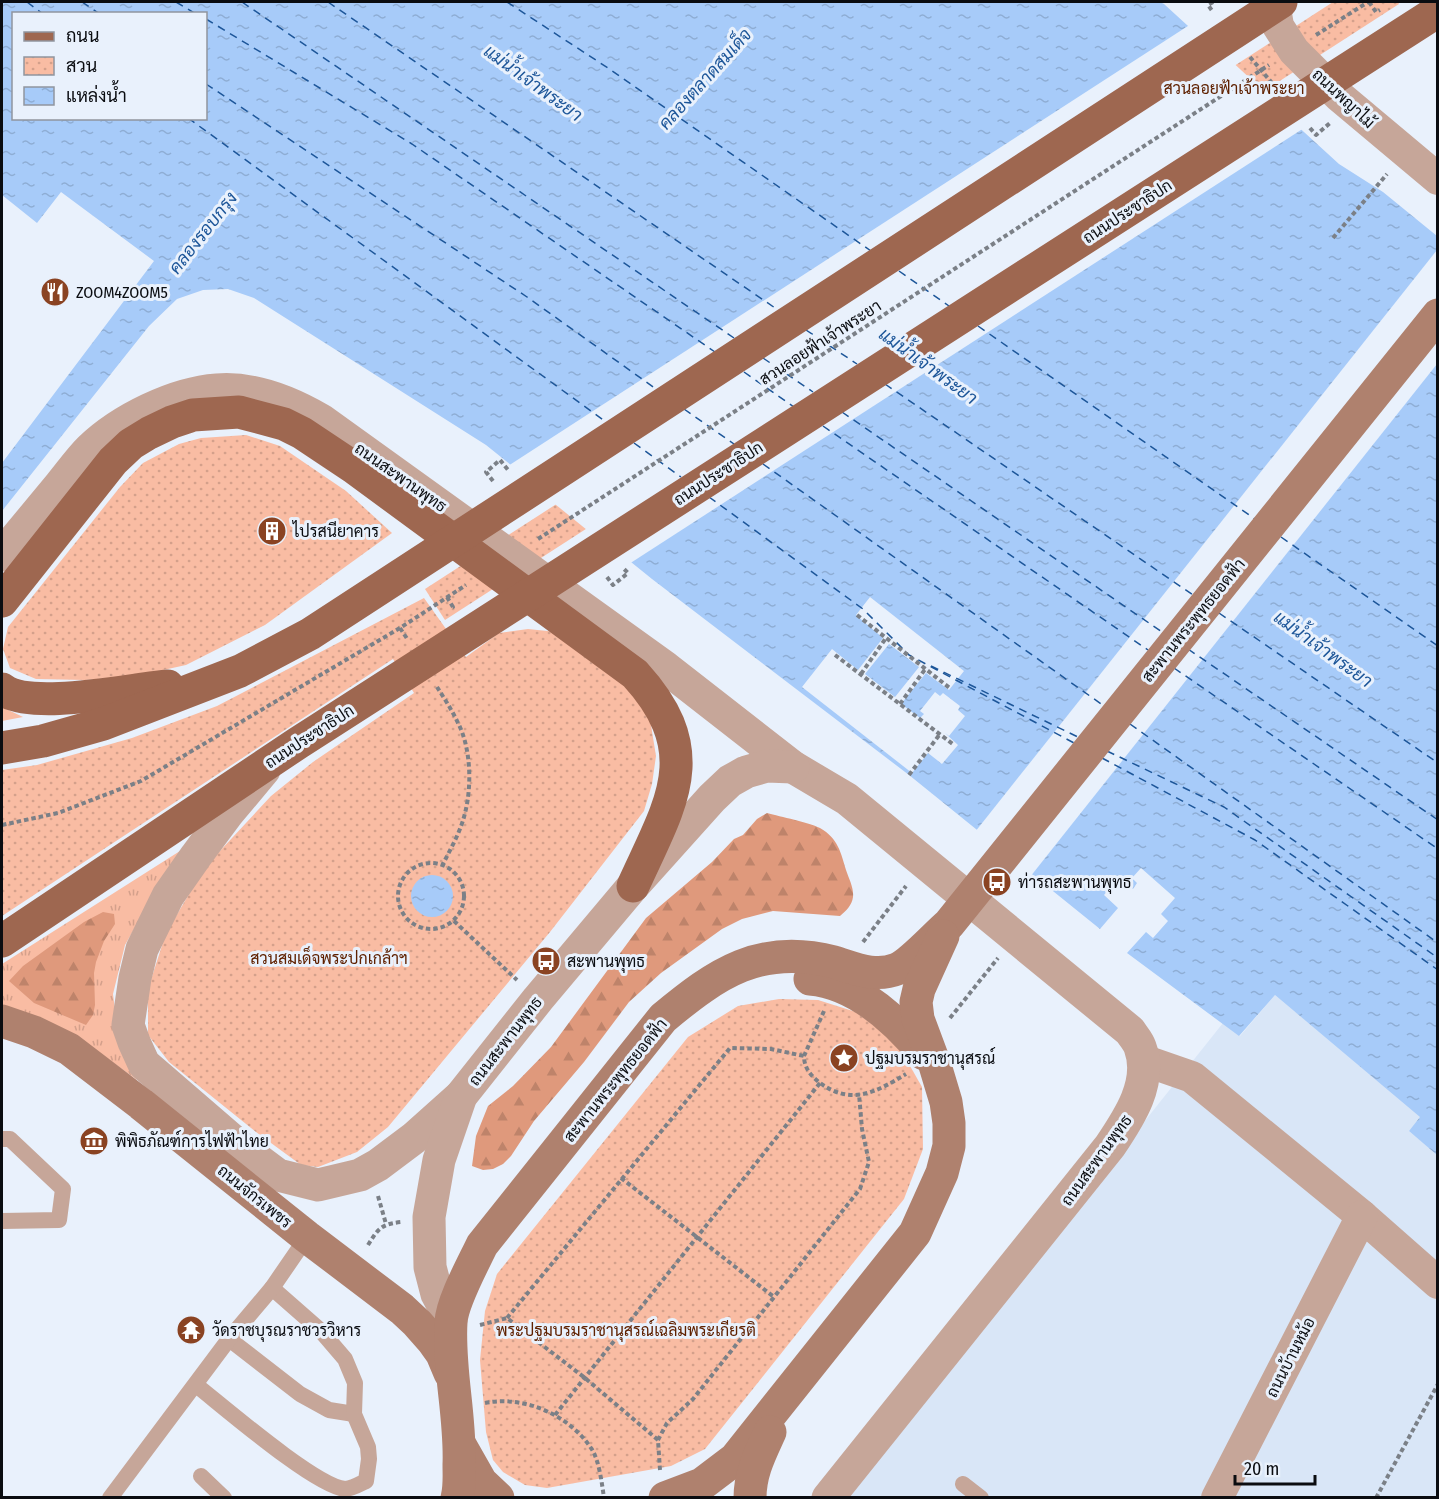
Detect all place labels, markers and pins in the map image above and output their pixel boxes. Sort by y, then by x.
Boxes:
restaurant icon: ZOOM4ZOOM5 [39,276,71,308]
place label: ZOOM4ZOOM5 [76,283,168,302]
building icon: ไปรสนียาคาร [256,515,288,547]
place label: ไปรสนียาคาร [291,520,379,541]
bus stop icon: ท่ารถสะพานพุทธ [981,866,1013,898]
place label: ท่ารถสะพานพุทธ [1018,872,1132,894]
bus stop icon: สะพานพุทธ [530,945,562,977]
place label: สะพานพุทธ [567,952,645,973]
place icon: ปฐมบรมราชานุสรณ์ [828,1042,860,1074]
place label: ปฐมบรมราชานุสรณ์ [865,1046,995,1070]
museum icon: พิพิธภัณฑ์การไฟฟ้าไทย [78,1125,110,1157]
place label: พิพิธภัณฑ์การไฟฟ้าไทย [115,1129,269,1151]
temple icon: วัดราชบุรณราชวรวิหาร [175,1314,207,1346]
place label: วัดราชบุรณราชวรวิหาร [212,1320,361,1342]

